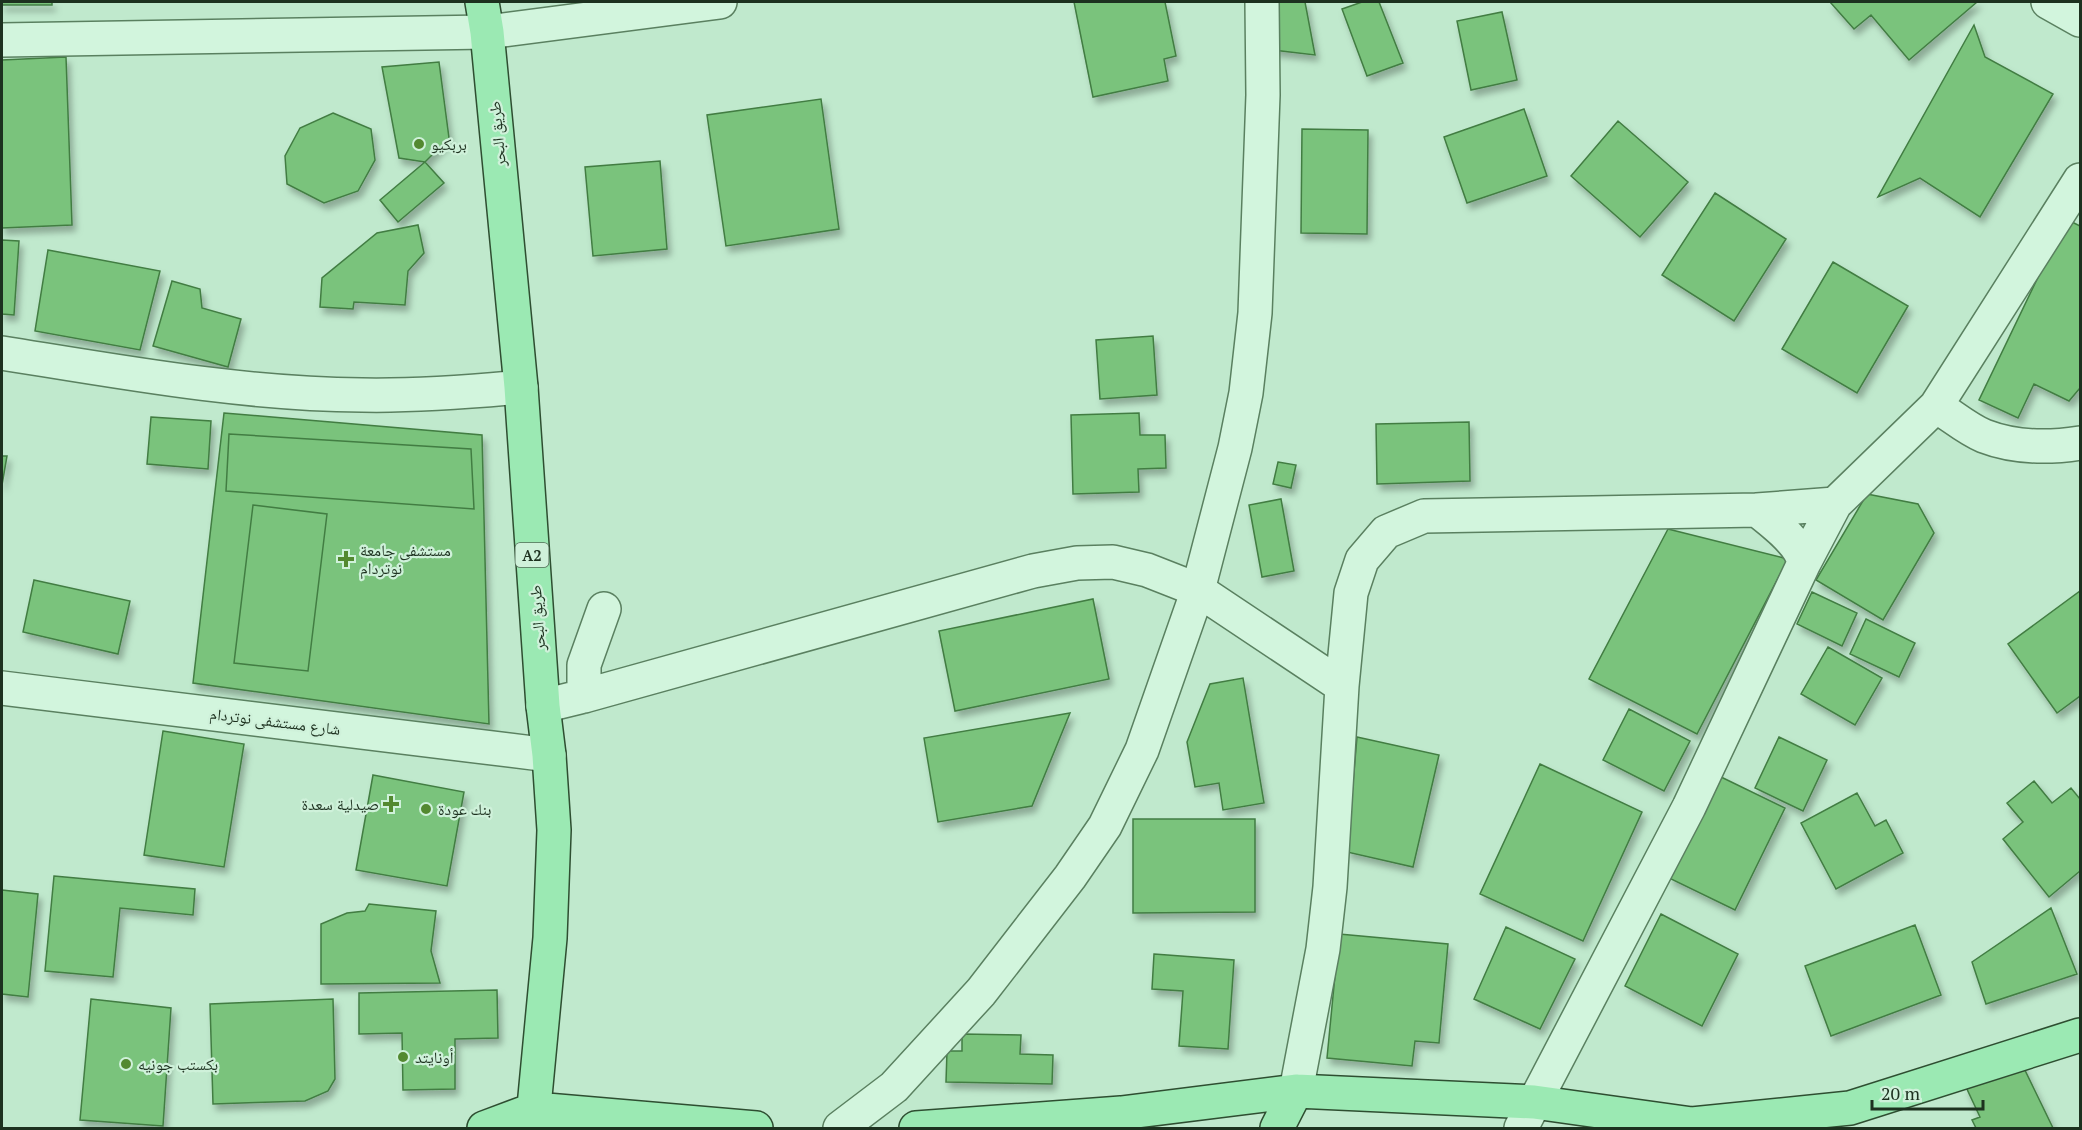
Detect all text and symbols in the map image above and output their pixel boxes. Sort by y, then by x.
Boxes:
street label: طريق البحر [483,100,511,169]
place label: بربكيو [431,133,467,155]
marker: بربكيو [412,137,426,151]
place label: مستشفى جامعة نوتردام [360,539,451,579]
road number: A2 [516,543,548,567]
marker: مستشفى جامعة نوتردام [337,550,355,568]
street label: طريق البحر [524,584,550,653]
street label: شارع مستشفى نوتردام [208,702,342,740]
place label: صيدلية سعدة [302,793,379,815]
marker: صيدلية سعدة [384,797,398,811]
place label: بنك عودة [438,798,491,820]
marker: بنك عودة [419,802,433,816]
place label: أونايتد [415,1046,454,1068]
marker: أونايتد [396,1050,410,1064]
place label: بكستب جونيه [138,1053,218,1075]
marker: بكستب جونيه [119,1057,133,1071]
scale bar [1872,1073,1983,1111]
text: 20 m [1881,1081,1921,1105]

